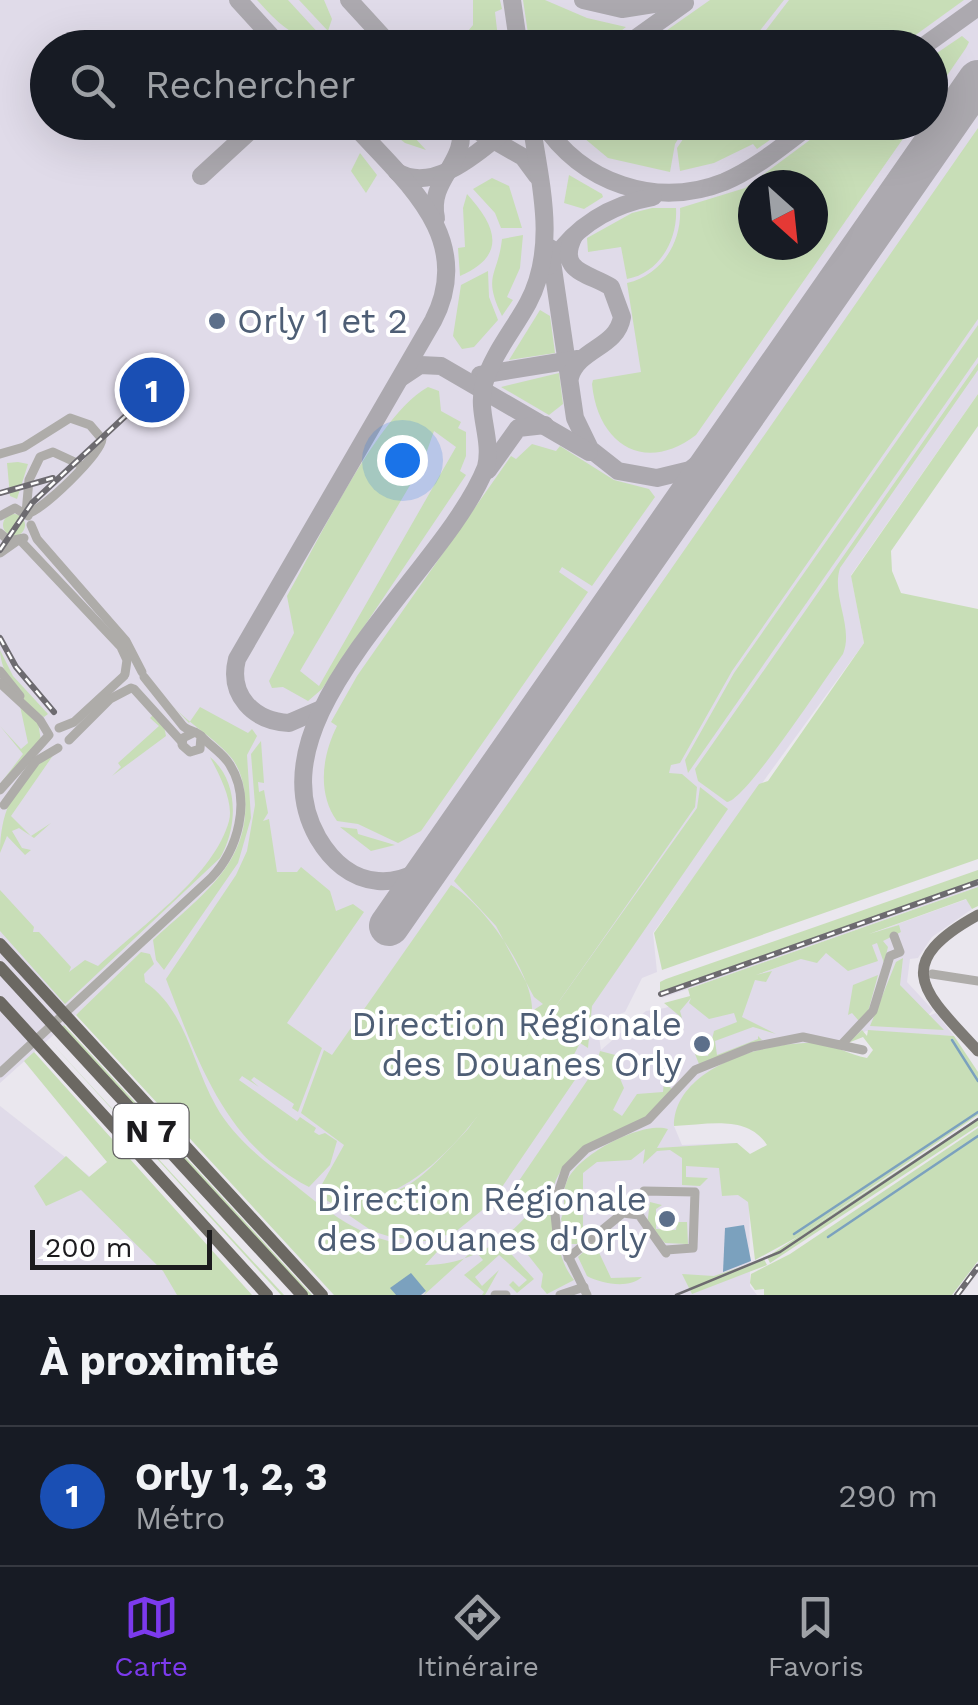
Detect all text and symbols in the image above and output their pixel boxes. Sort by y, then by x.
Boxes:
search box [30,30,948,140]
icon: search [65,58,120,113]
text: Rechercher [145,63,355,107]
north arrow [738,170,828,260]
place label: Orly 1 et 2 [237,300,408,342]
marker: Orly 1 et 2 [206,310,228,332]
pin: 1 [120,352,184,428]
your location [377,435,428,486]
place label: Direction Régionale des Douanes Orly [351,1003,682,1085]
marker: Direction Régionale des Douanes Orly [691,1033,713,1055]
road number: N 7 [114,1104,188,1158]
place label: Direction Régionale des Douanes d'Orly [316,1178,647,1260]
marker: Direction Régionale des Douanes d'Orly [656,1208,678,1230]
scale bar [30,1225,212,1270]
text: 200 m [45,1231,132,1264]
text: À proximité [40,1336,279,1385]
text: Orly 1, 2, 3 [135,1455,328,1499]
text: 1 [66,1477,79,1515]
text: 290 m [838,1477,938,1515]
text: Métro [135,1499,225,1537]
tab: Carte [114,1590,188,1683]
tab: Itinéraire [417,1590,539,1683]
tab: Favoris [768,1590,864,1683]

